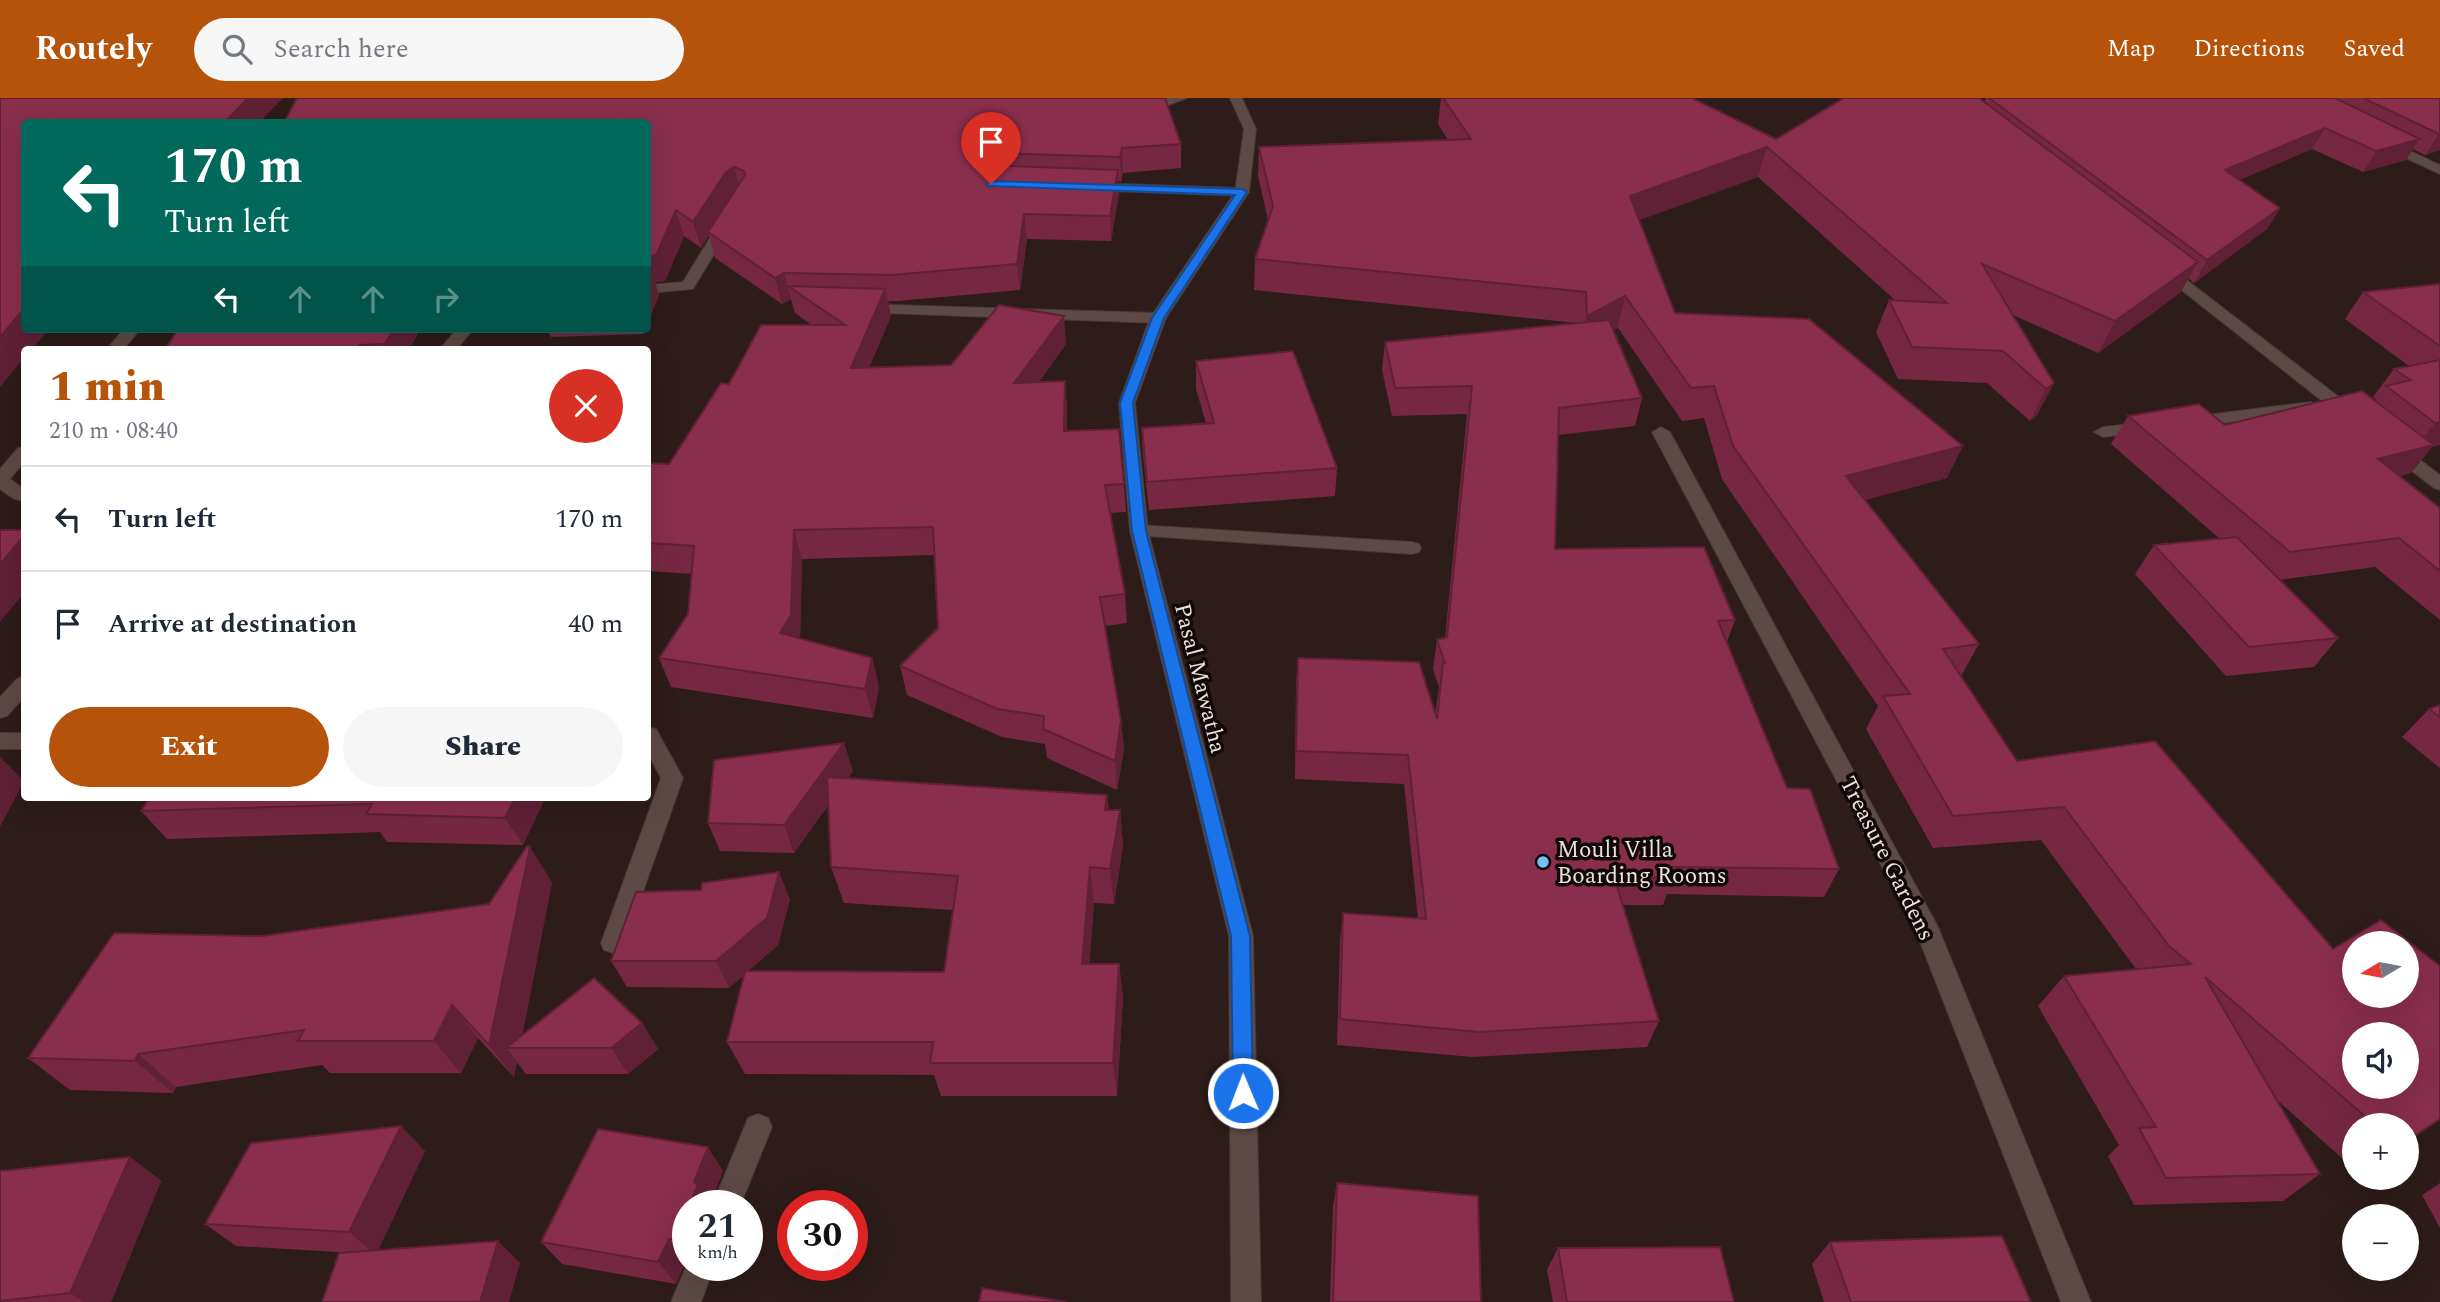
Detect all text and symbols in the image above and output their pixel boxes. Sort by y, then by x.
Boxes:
search box [194,18,684,81]
text: Routely [35,24,152,74]
text: Search here [274,29,409,69]
icon: search [218,30,256,68]
text: Map [2107,31,2155,67]
text: Directions [2193,31,2305,67]
text: Saved [2343,31,2405,67]
pin [961,112,1021,184]
icon: arrive [972,123,1010,161]
text: 170 m [164,130,303,205]
icon: left [49,147,140,238]
text: Turn left [164,198,290,247]
icon: left [208,280,246,318]
icon: ahead [281,280,319,318]
icon: ahead [354,280,392,318]
icon: right [427,280,465,318]
text: 1 min [49,356,165,419]
button: close [549,369,623,443]
text: 210 m · 08:40 [49,414,178,449]
text: Turn left [108,499,216,539]
text: 170 m [555,499,623,539]
icon: left [49,500,87,538]
street label: Pasal Mawatha [1164,600,1235,757]
text: Arrive at destination [108,604,357,644]
text: 40 m [568,604,623,644]
icon: arrive [49,605,87,643]
button: Exit [49,707,329,787]
button: Share [343,707,623,787]
street label: Treasure Gardens [1830,770,1943,947]
place label: Mouli Villa Boarding Rooms [1557,833,1727,894]
marker: Mouli Villa Boarding Rooms [1535,854,1551,870]
north arrow [2342,931,2418,1008]
map controls [2342,931,2419,1281]
button: sound [2342,1022,2419,1099]
position arrow [1206,1056,1280,1130]
button: + [2342,1113,2419,1190]
speed limit sign: 30 [777,1190,868,1281]
text: 21 [698,1200,737,1253]
button: − [2342,1204,2419,1281]
text: km/h [697,1239,738,1266]

